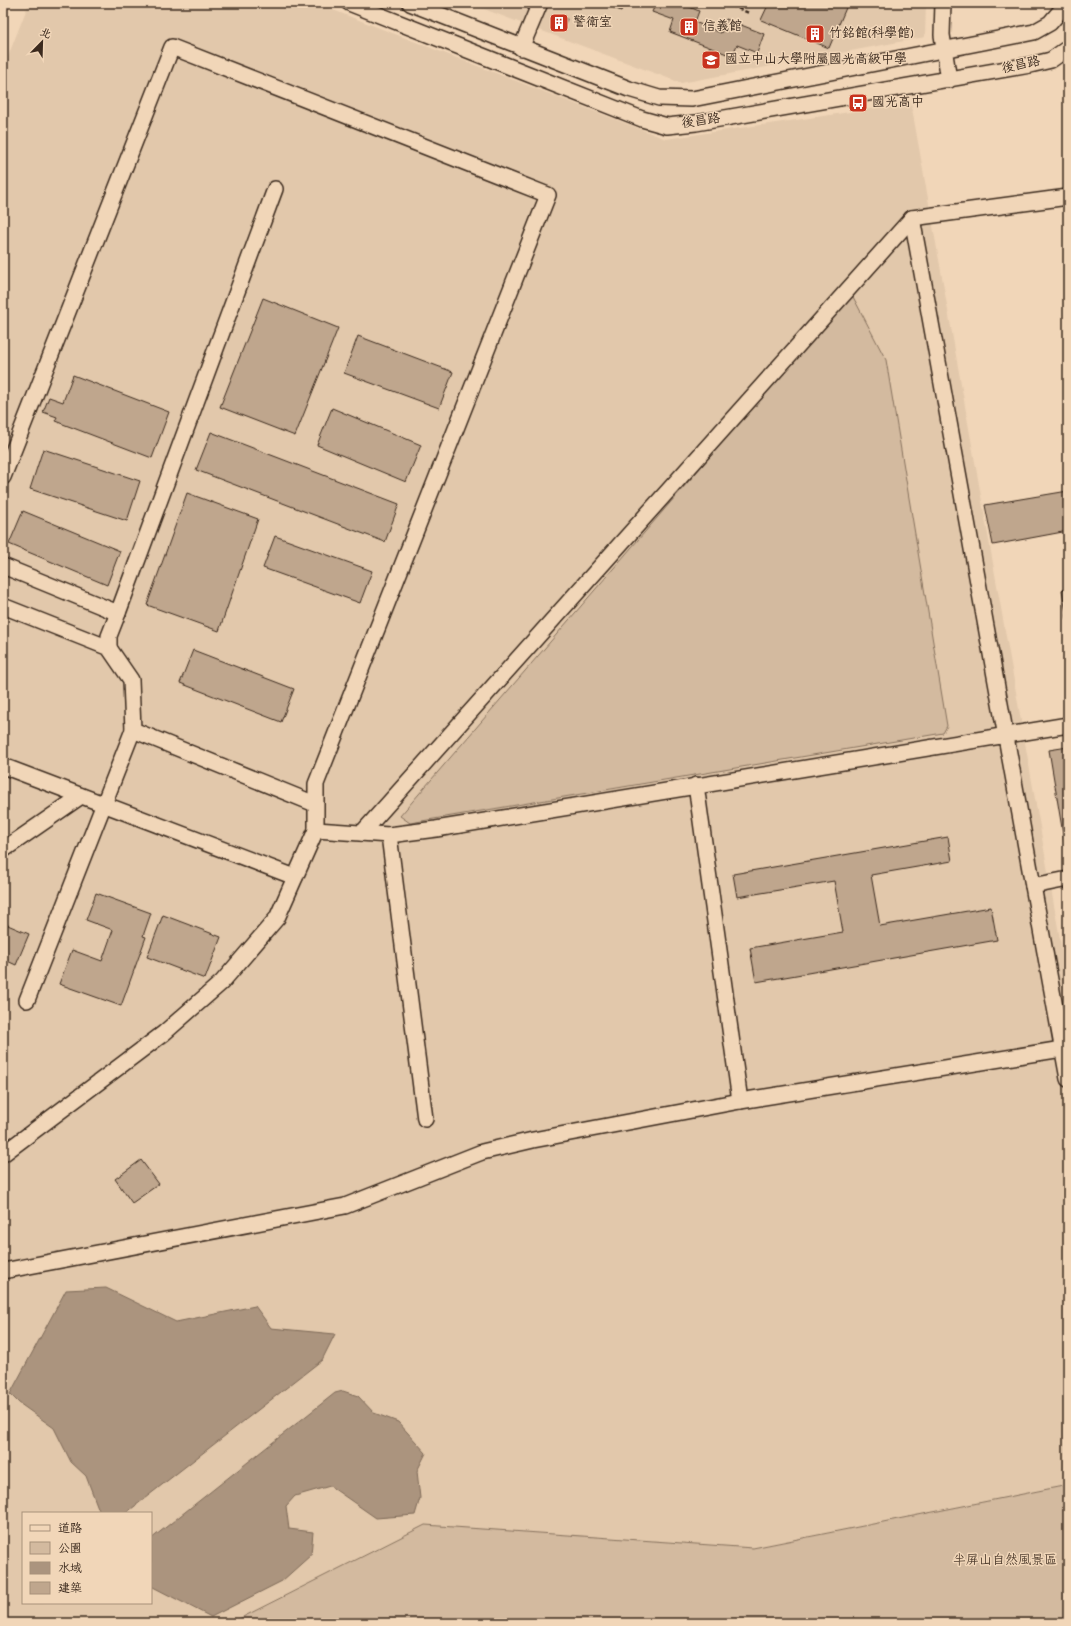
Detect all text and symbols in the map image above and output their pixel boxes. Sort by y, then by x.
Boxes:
building icon: 警衛室 [548,12,570,34]
place label: 警衛室 [573,14,612,33]
building icon: 信義館 [678,16,700,38]
place label: 信義館 [703,18,742,37]
north arrow [22,22,62,62]
building icon: 竹銘館(科學館) [804,23,826,45]
text: 北 [37,25,53,44]
place label: 竹銘館(科學館) [829,25,914,44]
school or university icon: 國立中山大學附屬國光高級中學 [700,49,722,71]
place label: 國立中山大學附屬國光高級中學 [725,51,907,70]
street label: 後昌路 [1000,53,1042,79]
bus stop icon: 國光高中 [847,92,869,114]
place label: 國光高中 [872,94,924,113]
street label: 後昌路 [680,110,722,134]
legend [22,1512,152,1604]
text: 道路 [58,1521,82,1538]
text: 公園 [58,1541,82,1558]
park label: 半屏山自然風景區 [953,1552,1057,1571]
text: 水域 [58,1561,82,1578]
text: 建築 [58,1581,82,1598]

